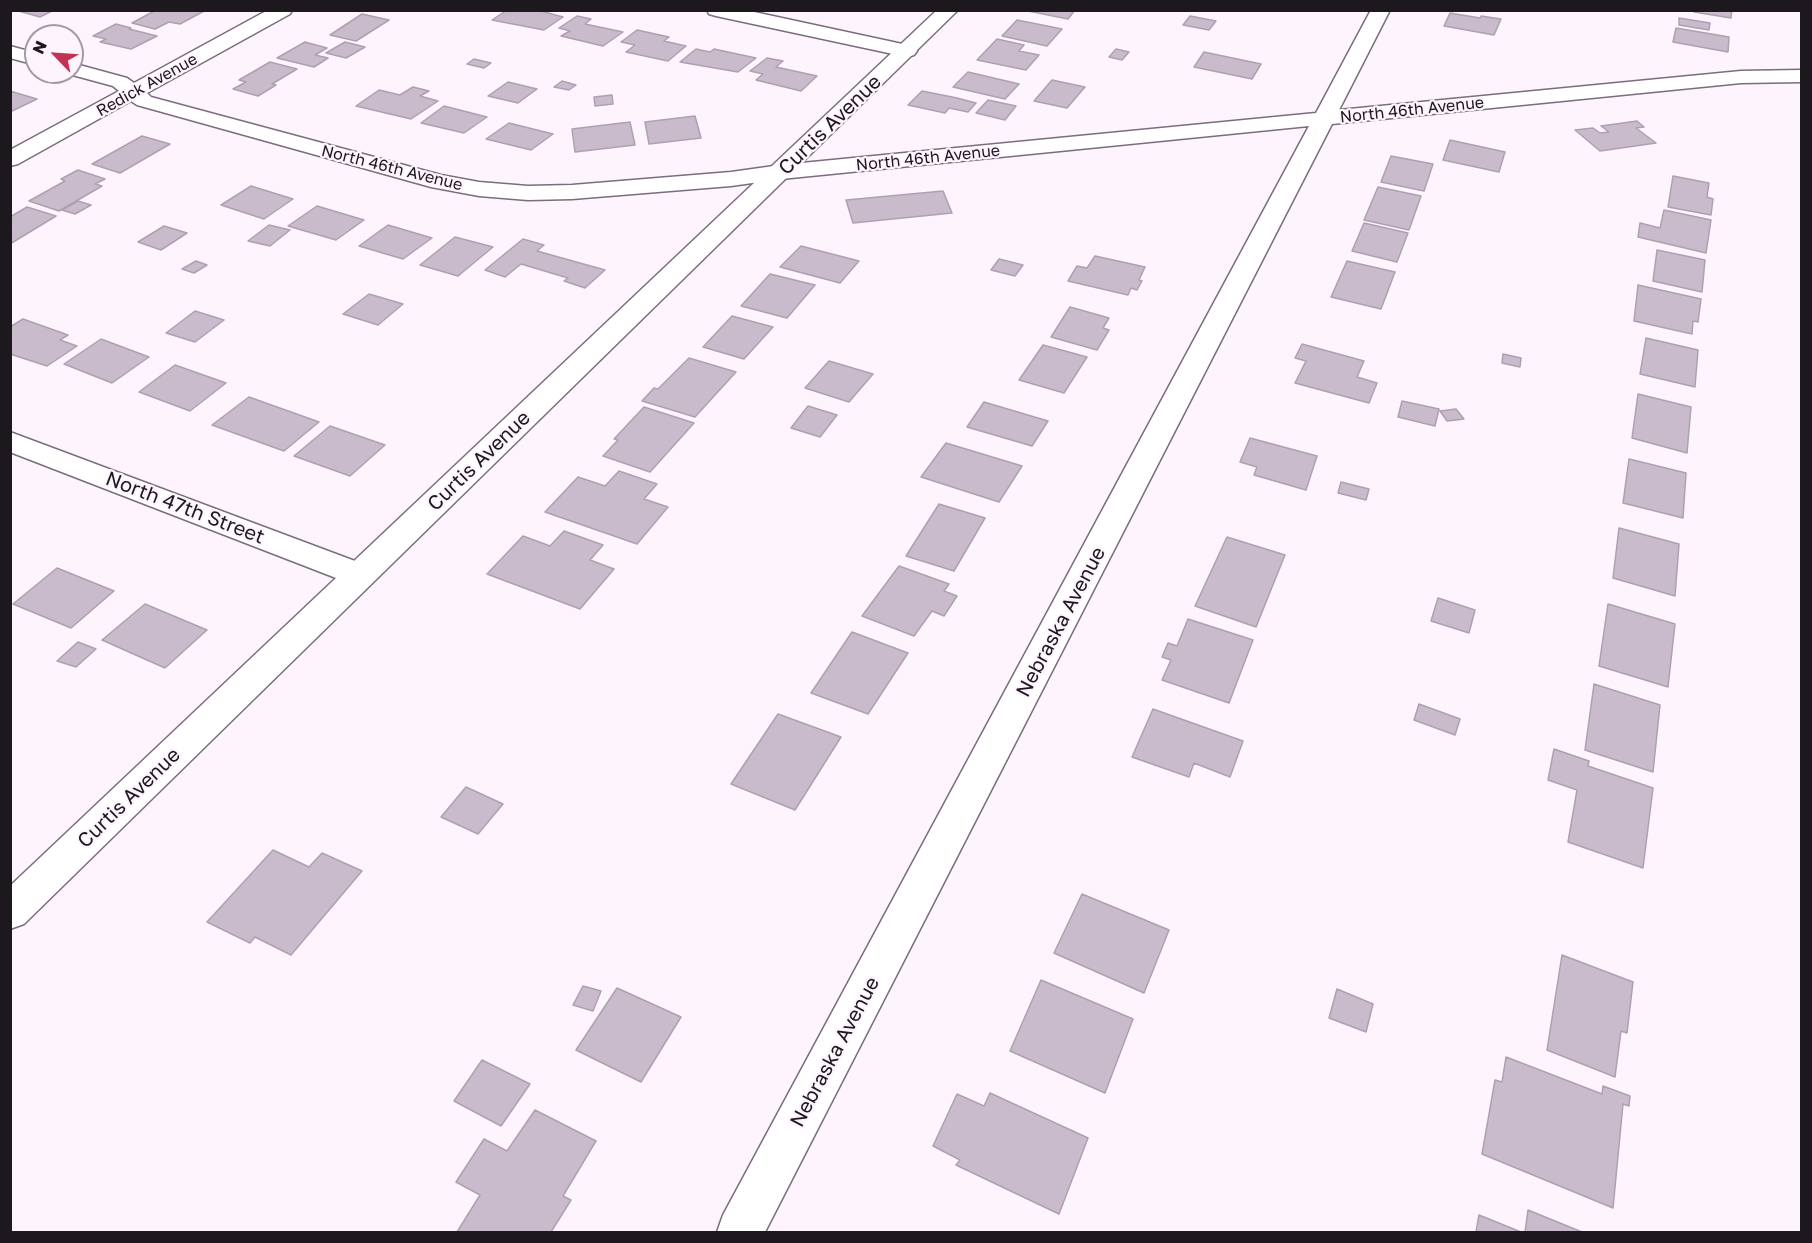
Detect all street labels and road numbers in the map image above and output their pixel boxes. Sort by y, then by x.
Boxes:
street label: Redick Avenue [93,49,201,121]
street label: Curtis Avenue [774,70,886,180]
street label: North 46th Avenue [1339,93,1485,127]
street label: North 46th Avenue [319,141,465,195]
street label: North 46th Avenue [855,141,1001,175]
street label: Curtis Avenue [423,406,535,516]
street label: North 47th Street [102,467,268,549]
street label: Nebraska Avenue [1011,543,1111,701]
street label: Curtis Avenue [73,743,185,853]
street label: Nebraska Avenue [785,973,885,1131]

